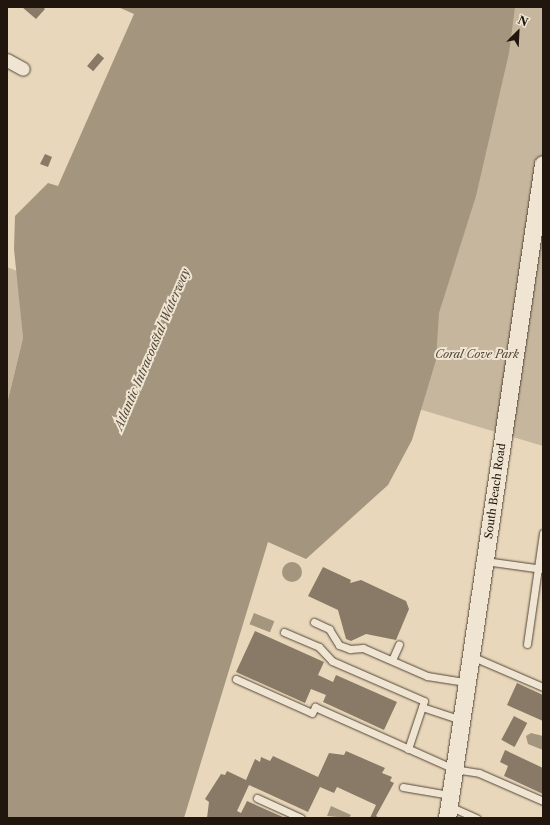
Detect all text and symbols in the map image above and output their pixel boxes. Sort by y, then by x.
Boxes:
north arrow [498,12,538,52]
text: N [516,13,530,29]
water label: Atlantic Intracoastal Waterway [111,266,193,432]
park label: Coral Cove Park [435,347,519,361]
street label: South Beach Road [482,442,508,540]

